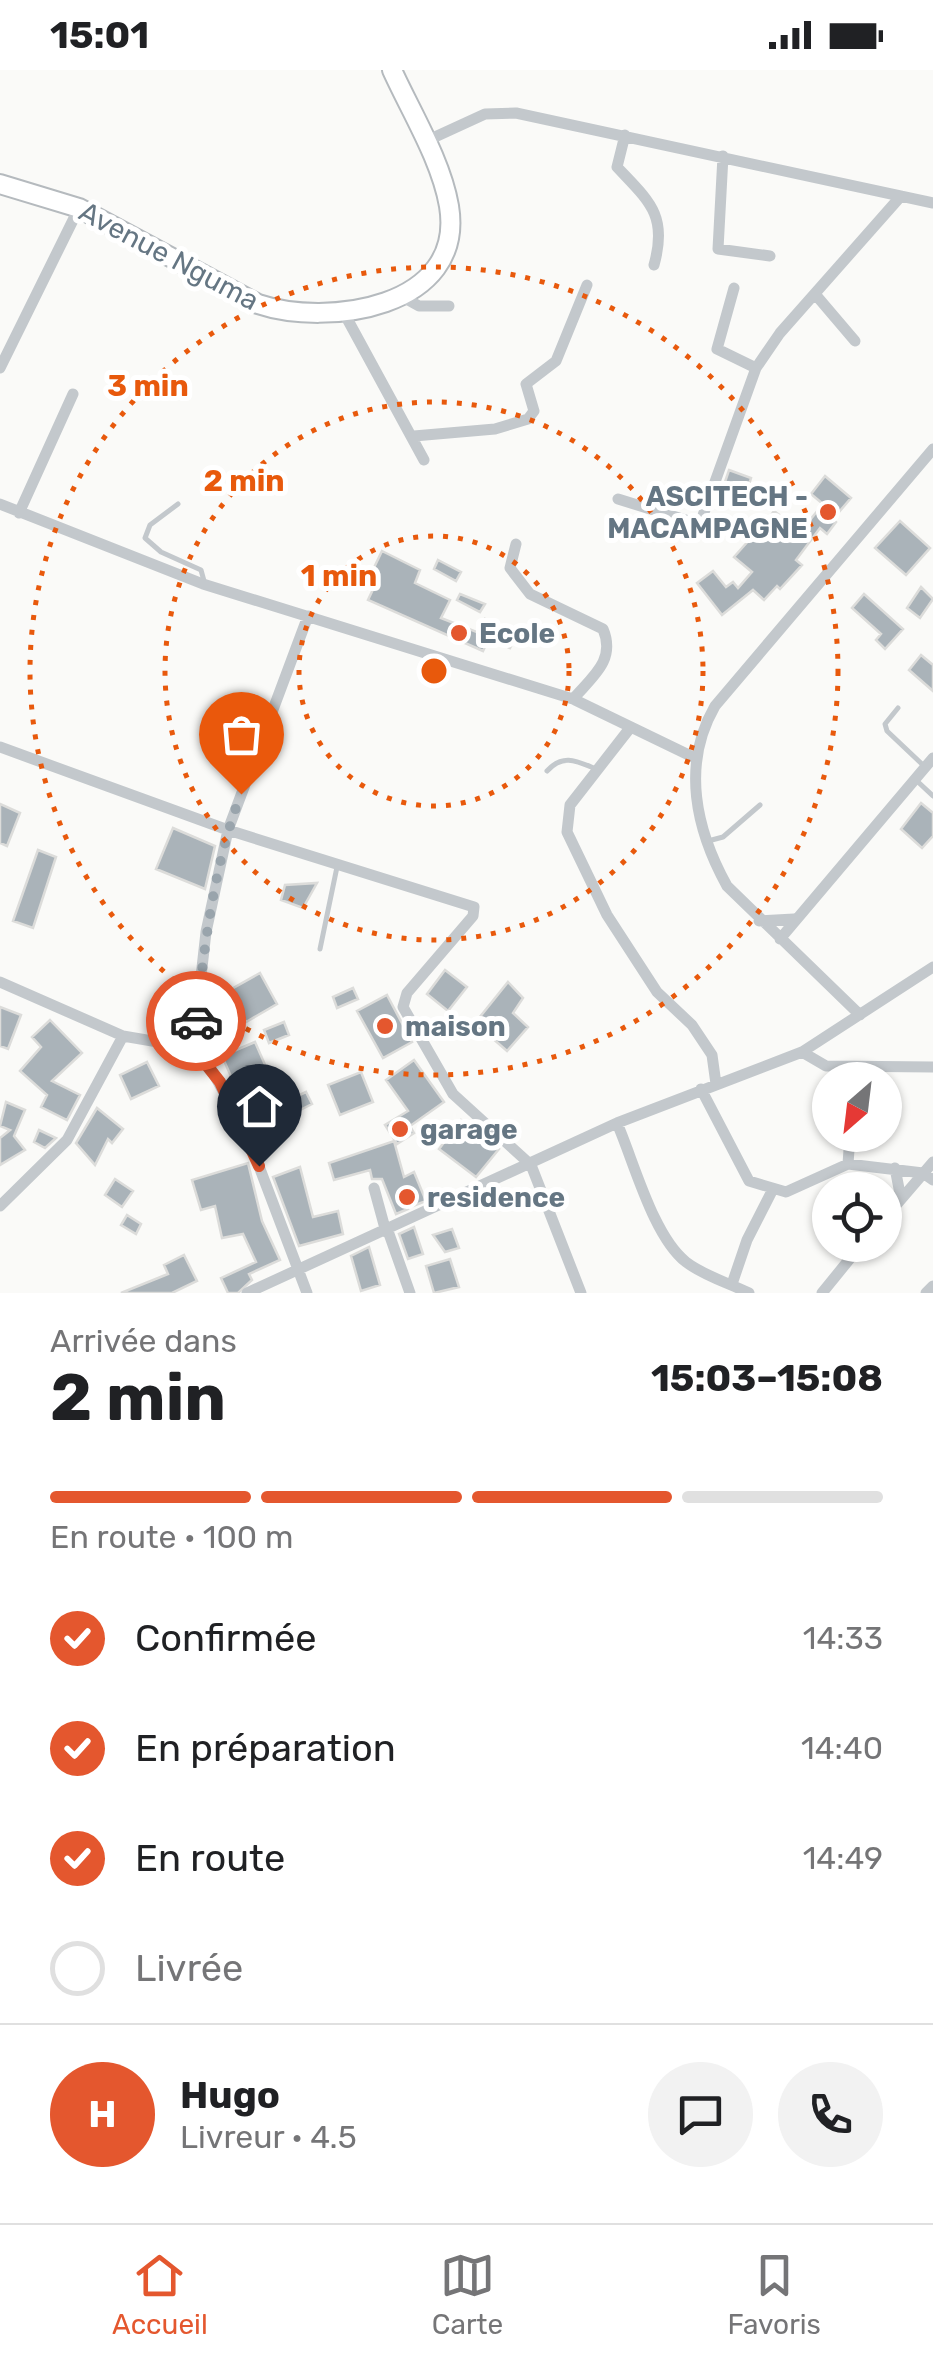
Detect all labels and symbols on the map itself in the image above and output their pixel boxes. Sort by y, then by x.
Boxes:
street label: Avenue Nguma [74,195,264,317]
text: 3 min [107,368,189,404]
text: 2 min [203,463,285,499]
place label: ASCITECH - MACAMPAGNE [607,480,808,545]
marker: ASCITECH - MACAMPAGNE [817,501,839,523]
text: 1 min [301,558,377,594]
place label: Ecole [479,617,555,650]
marker: Ecole [448,622,470,644]
centre of rings [416,653,452,689]
pin [199,692,284,795]
courier [146,971,246,1071]
place label: maison [405,1010,506,1043]
marker: maison [374,1015,396,1037]
north arrow [812,1062,902,1152]
pin [217,1064,302,1167]
place label: garage [420,1113,518,1146]
marker: garage [389,1118,411,1140]
place label: residence [427,1181,565,1214]
marker: residence [396,1186,418,1208]

